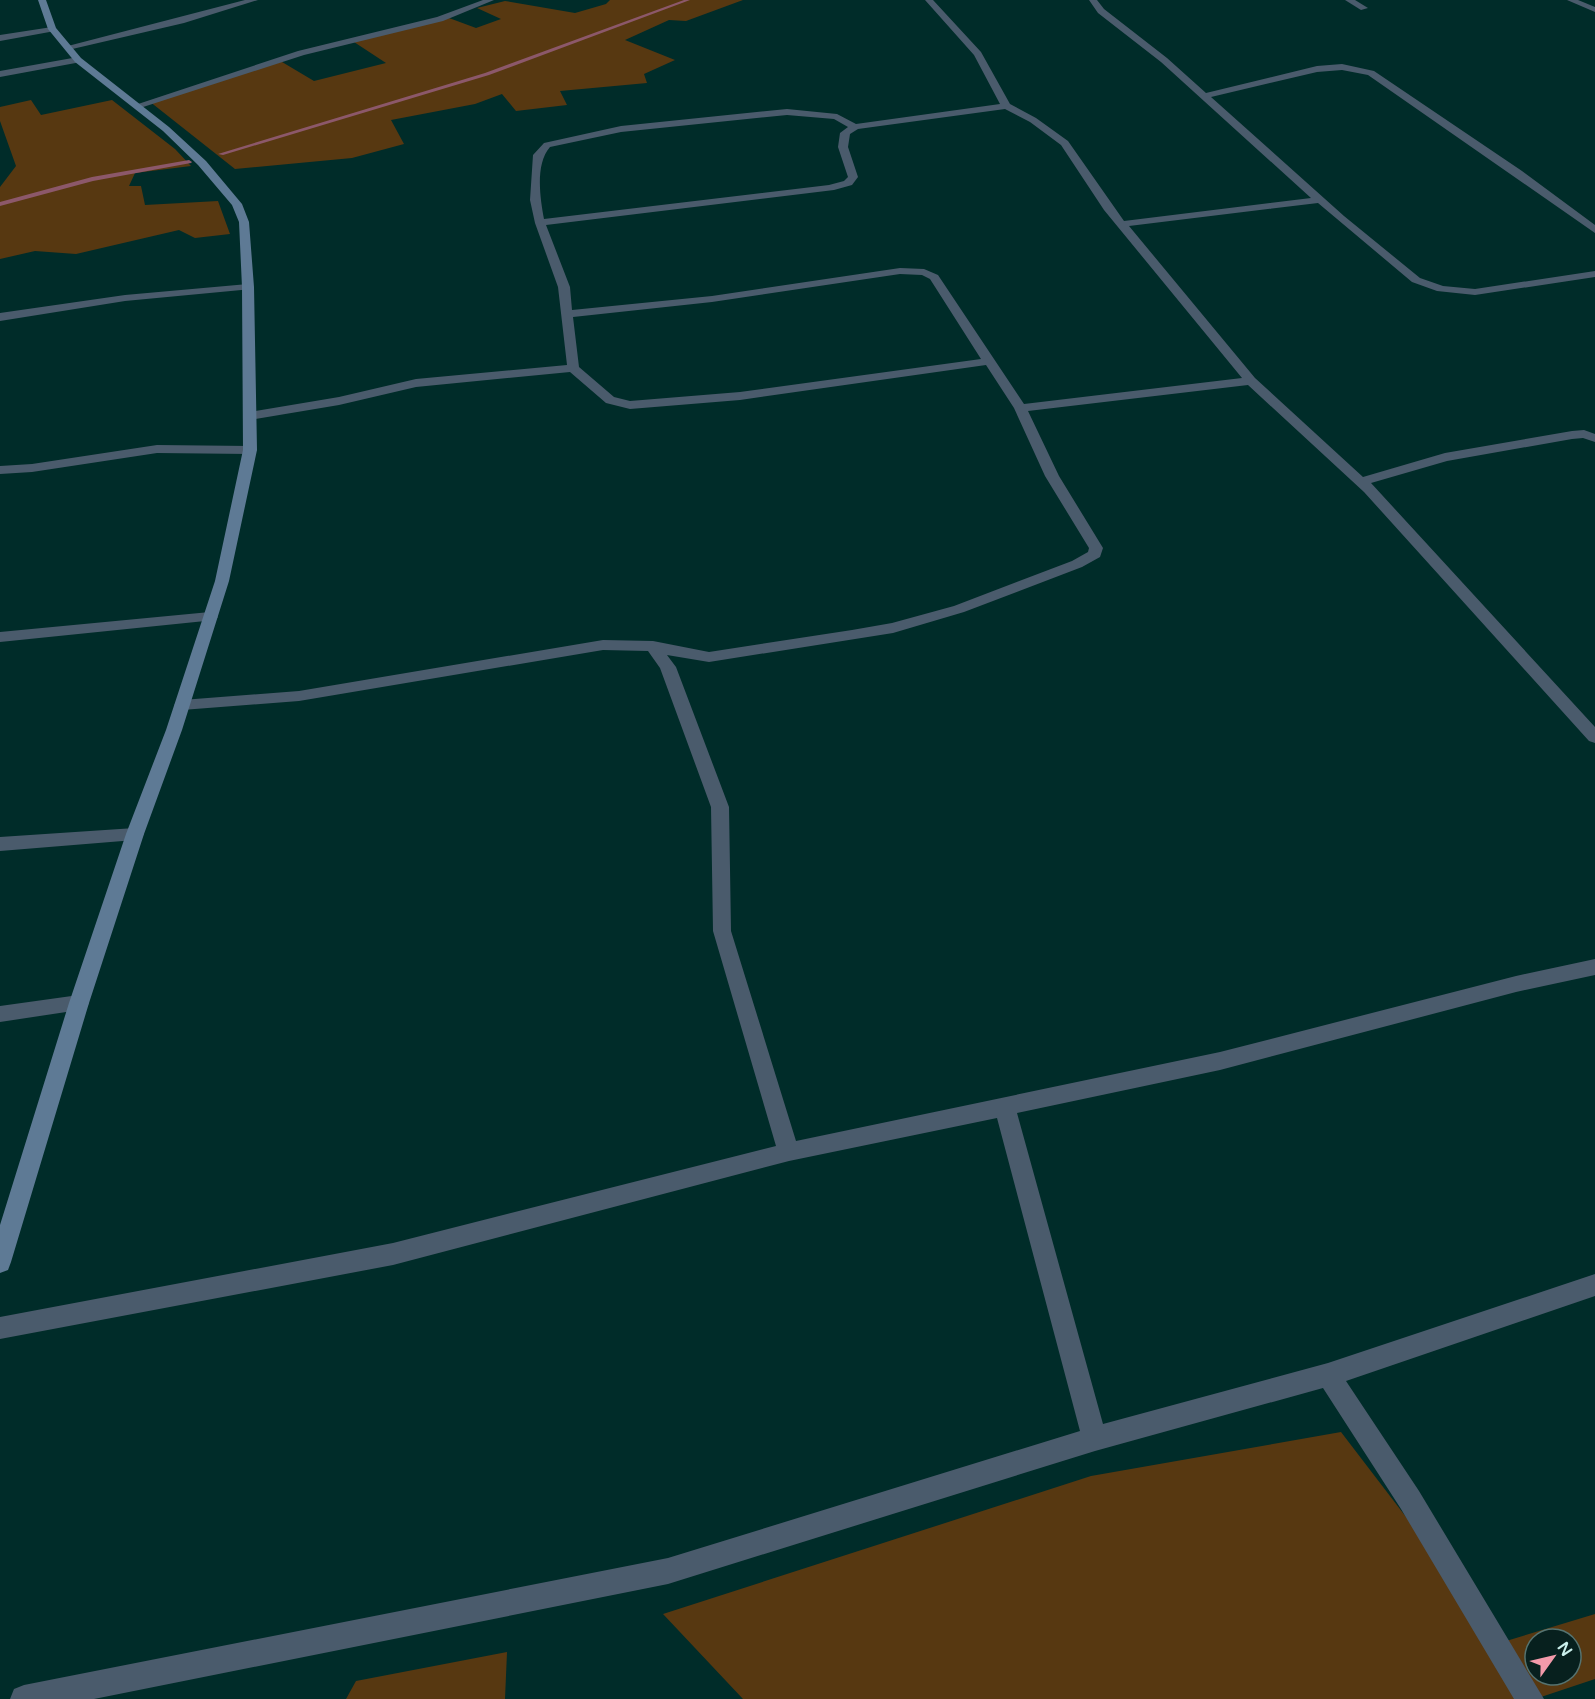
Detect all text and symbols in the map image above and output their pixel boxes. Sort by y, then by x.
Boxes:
north arrow [1523,1627,1583,1687]
text: N [1553,1638,1576,1660]

